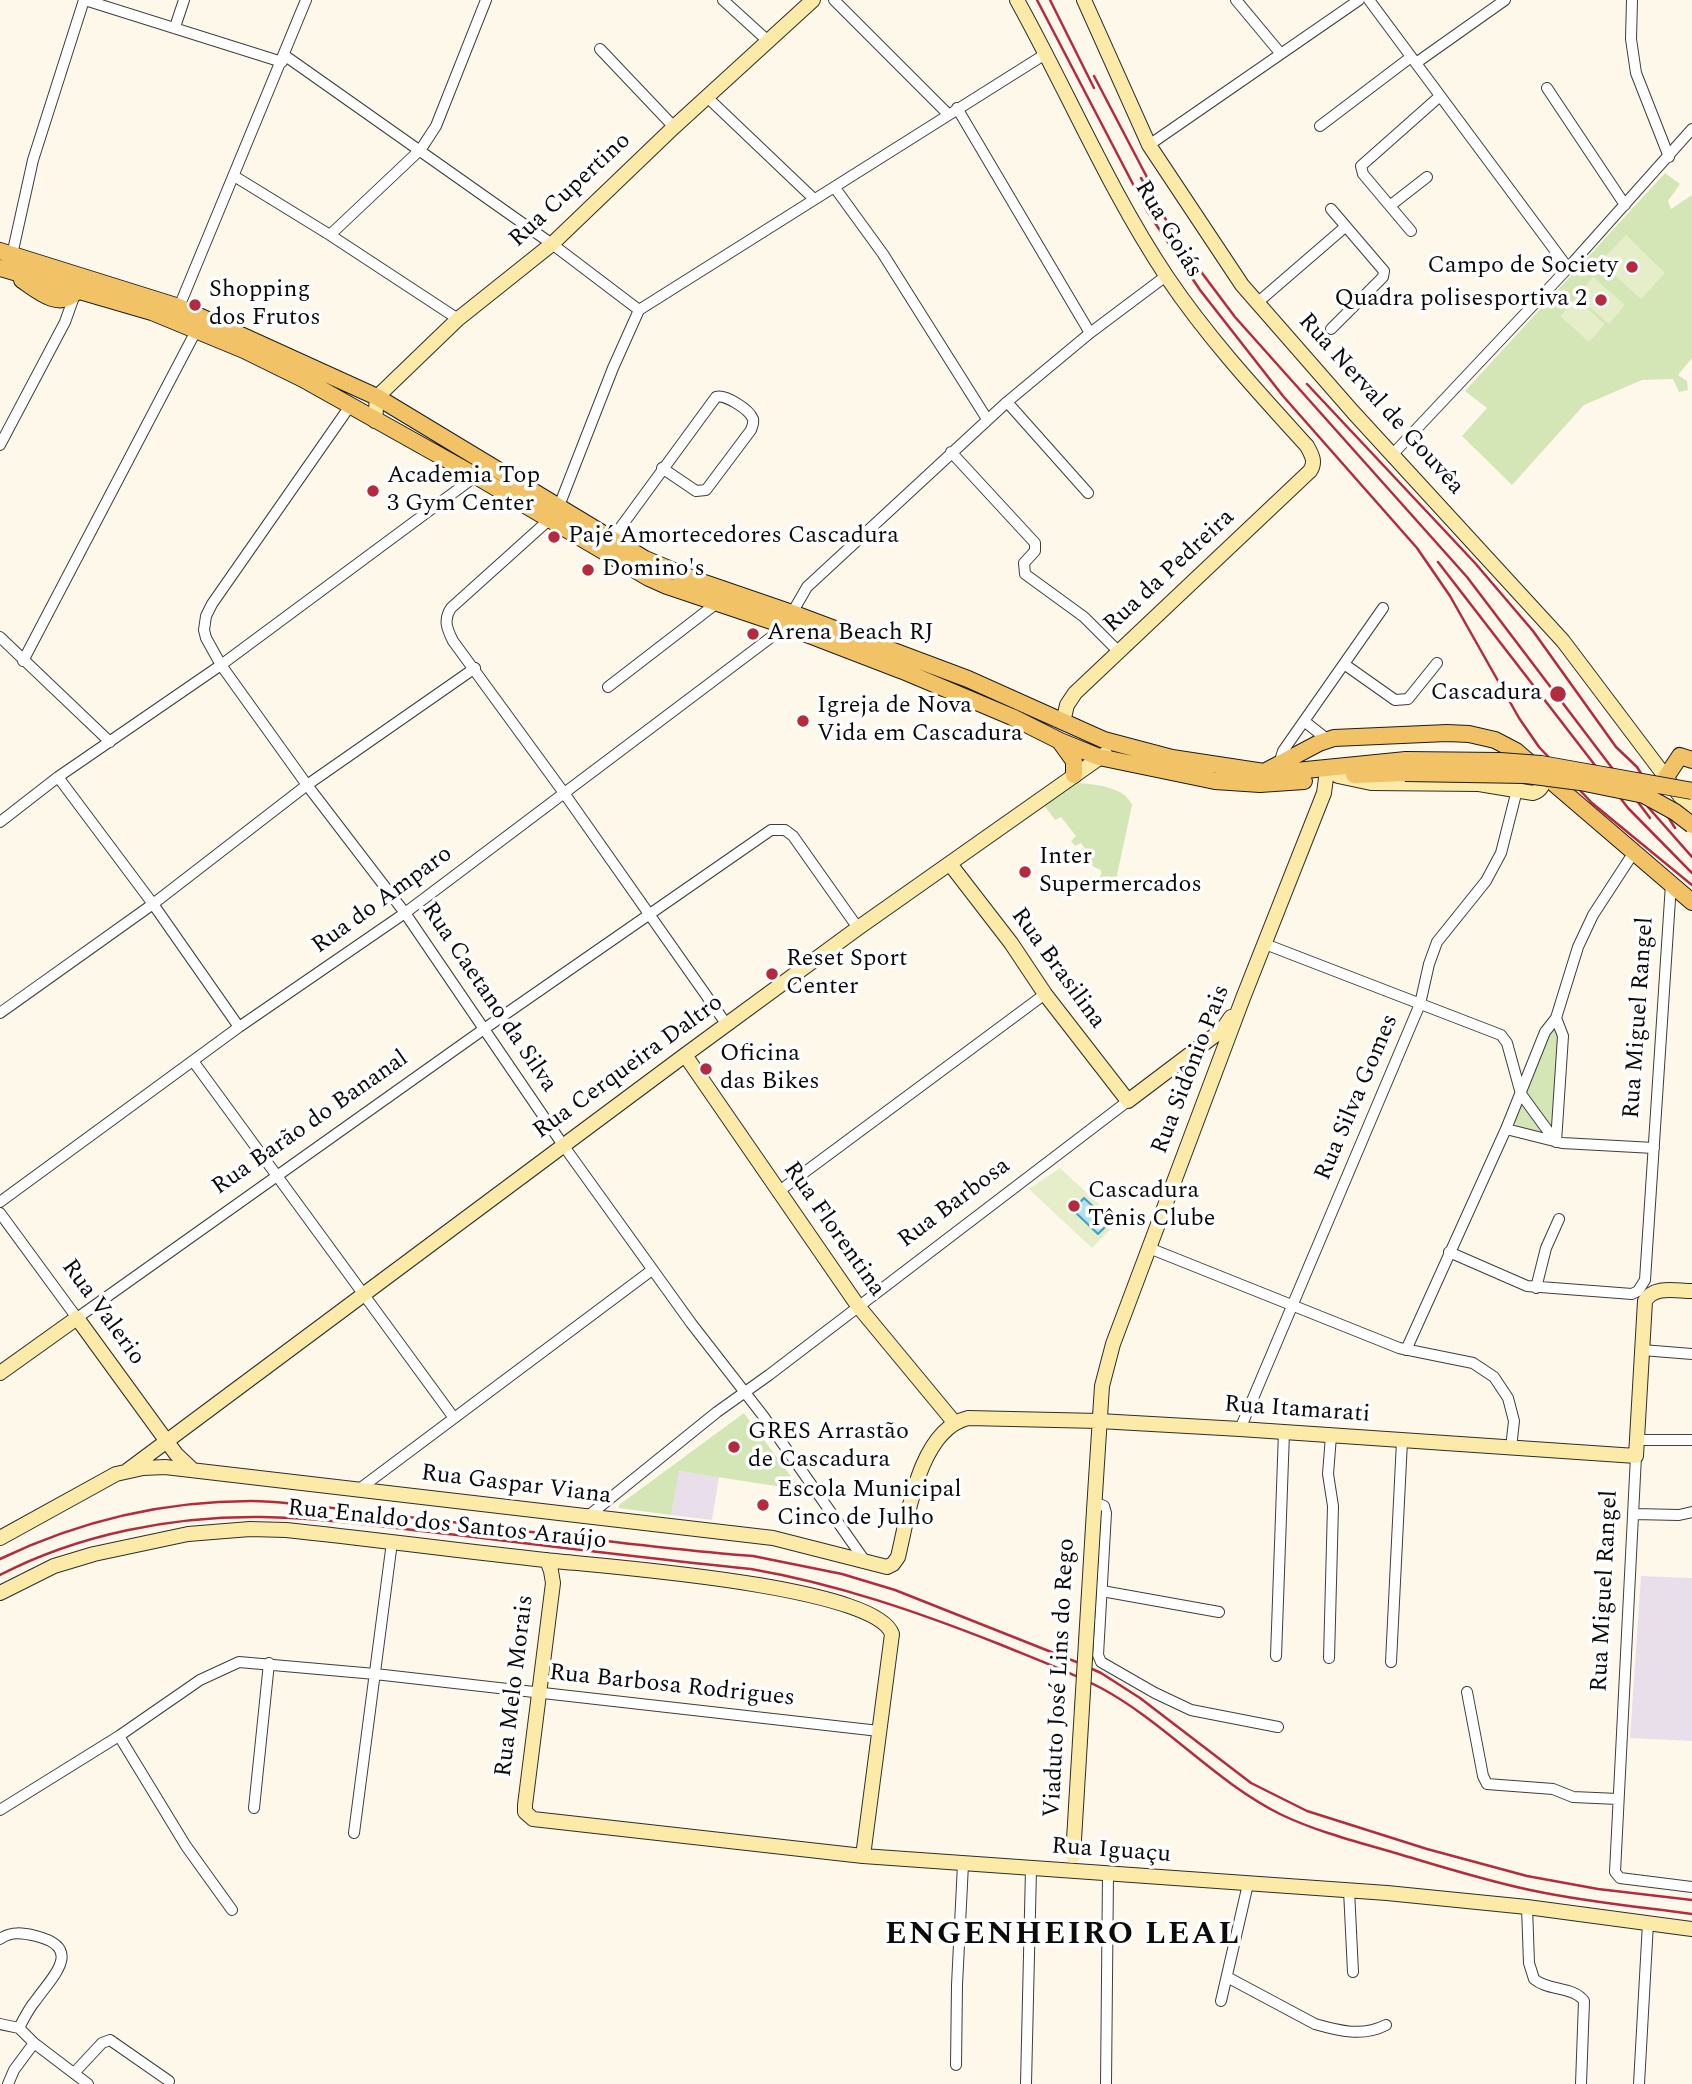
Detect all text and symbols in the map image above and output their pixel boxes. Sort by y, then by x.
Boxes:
street label: Rua Cupertino [504,127,638,255]
street label: Rua Goiás [1127,176,1207,284]
place label: Campo de Society [1428,253,1618,281]
marker: Campo de Society [1624,259,1640,275]
place label: Shopping dos Frutos [209,277,321,333]
place label: Quadra polisesportiva 2 [1334,286,1587,314]
marker: Quadra polisesportiva 2 [1593,292,1609,308]
marker: Shopping dos Frutos [187,297,203,313]
street label: Rua Nerval de Gouvêa [1291,308,1469,502]
place label: Academia Top 3 Gym Center [387,463,540,519]
marker: Academia Top 3 Gym Center [365,483,381,499]
street label: Rua da Pedreira [1099,504,1241,640]
place label: Pajé Amortecedores Cascadura [568,523,899,551]
marker: Pajé Amortecedores Cascadura [546,529,562,545]
place label: Domino's [602,556,705,584]
marker: Domino's [580,562,596,578]
place label: Arena Beach RJ [767,620,934,648]
marker: Arena Beach RJ [745,626,761,642]
place label: Cascadura [1431,680,1542,708]
marker: Cascadura [1548,684,1568,704]
place label: Igreja de Nova Vida em Cascadura [817,693,1023,749]
marker: Igreja de Nova Vida em Cascadura [795,713,811,729]
street label: Rua do Amparo [307,841,459,961]
place label: Inter Supermercados [1039,844,1202,900]
marker: Inter Supermercados [1017,864,1033,880]
street label: Rua Caetano da Silva [414,898,562,1098]
street label: Rua Brasilina [1004,903,1110,1035]
street label: Rua Miguel Rangel [1619,916,1661,1120]
place label: Reset Sport Center [786,946,907,1002]
marker: Reset Sport Center [764,966,780,982]
street label: Rua Sidônio Pais [1147,982,1237,1158]
street label: Rua Cerqueira Daltro [528,989,730,1147]
street label: Rua Silva Gomes [1310,1011,1406,1185]
place label: Oficina das Bikes [720,1041,820,1097]
street label: Rua Barão do Bananal [207,1045,415,1203]
marker: Oficina das Bikes [698,1061,714,1077]
street label: Rua Barbosa [893,1153,1017,1255]
street label: Rua Florentina [776,1157,890,1303]
place label: Cascadura Tênis Clube [1088,1178,1215,1234]
marker: Cascadura Tênis Clube [1066,1198,1082,1214]
street label: Rua Valerio [54,1254,150,1372]
street label: Rua Itamarati [1223,1392,1371,1430]
place label: GRES Arrastão de Cascadura [748,1419,909,1475]
marker: GRES Arrastão de Cascadura [726,1439,742,1455]
street label: Rua Gaspar Viana [419,1460,613,1512]
place label: Escola Municipal Cinco de Julho [777,1477,962,1533]
street label: Rua Miguel Rangel [1586,1489,1626,1693]
street label: Rua Enaldo dos Santos Araújo [286,1495,608,1557]
marker: Escola Municipal Cinco de Julho [755,1497,771,1513]
street label: Viaduto José Lins do Rego [1039,1538,1083,1818]
street label: Rua Melo Morais [491,1593,541,1779]
street label: Rua Barbosa Rodrigues [548,1660,796,1714]
street label: Rua Iguaçu [1050,1833,1172,1871]
district label: ENGENHEIRO LEAL [887,1918,1239,1956]

